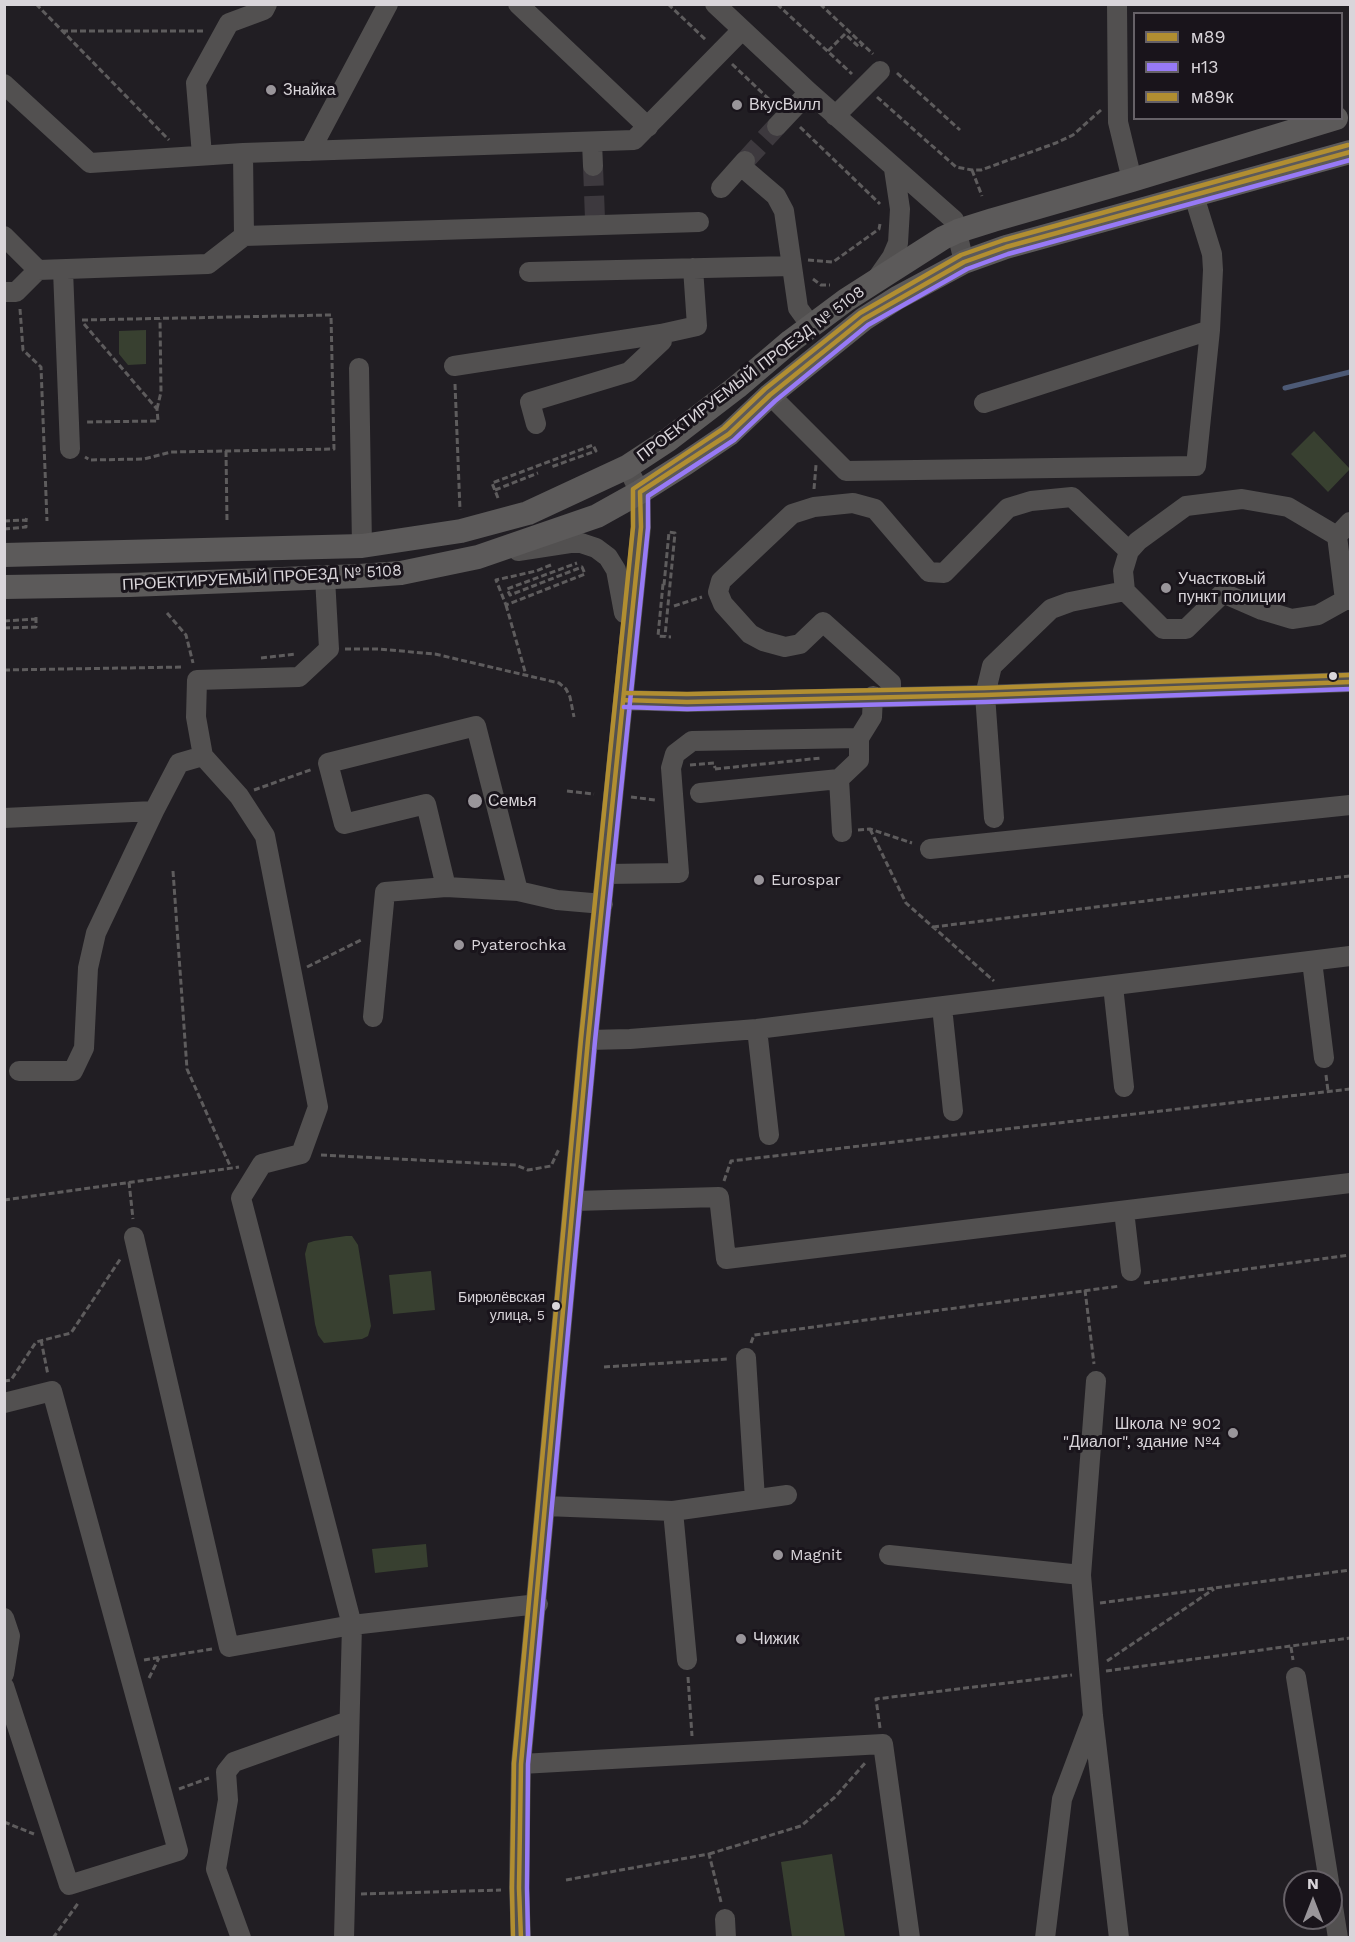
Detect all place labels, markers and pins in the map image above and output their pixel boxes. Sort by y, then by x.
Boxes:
place label: Знайка [283,80,336,100]
marker: Знайка [264,83,278,97]
place label: ВкусВилл [749,95,821,115]
marker: ВкусВилл [730,98,744,112]
place label: Участковый пункт полиции [1178,569,1286,607]
marker: Участковый пункт полиции [1159,581,1173,595]
unlabelled marker [1327,670,1339,682]
place label: Семья [488,791,536,811]
marker: Семья [466,792,484,810]
place label: Eurospar [771,870,841,890]
marker: Eurospar [752,873,766,887]
place label: Pyaterochka [471,935,566,955]
marker: Pyaterochka [452,938,466,952]
place label: Бирюлёвская улица, 5 [458,1290,545,1322]
marker: Бирюлёвская улица, 5 [550,1300,562,1312]
place label: Школа № 902 "Диалог", здание №4 [1063,1414,1221,1452]
marker: Школа № 902 "Диалог", здание №4 [1226,1426,1240,1440]
place label: Magnit [790,1545,842,1565]
marker: Magnit [771,1548,785,1562]
place label: Чижик [753,1629,799,1649]
marker: Чижик [734,1632,748,1646]

